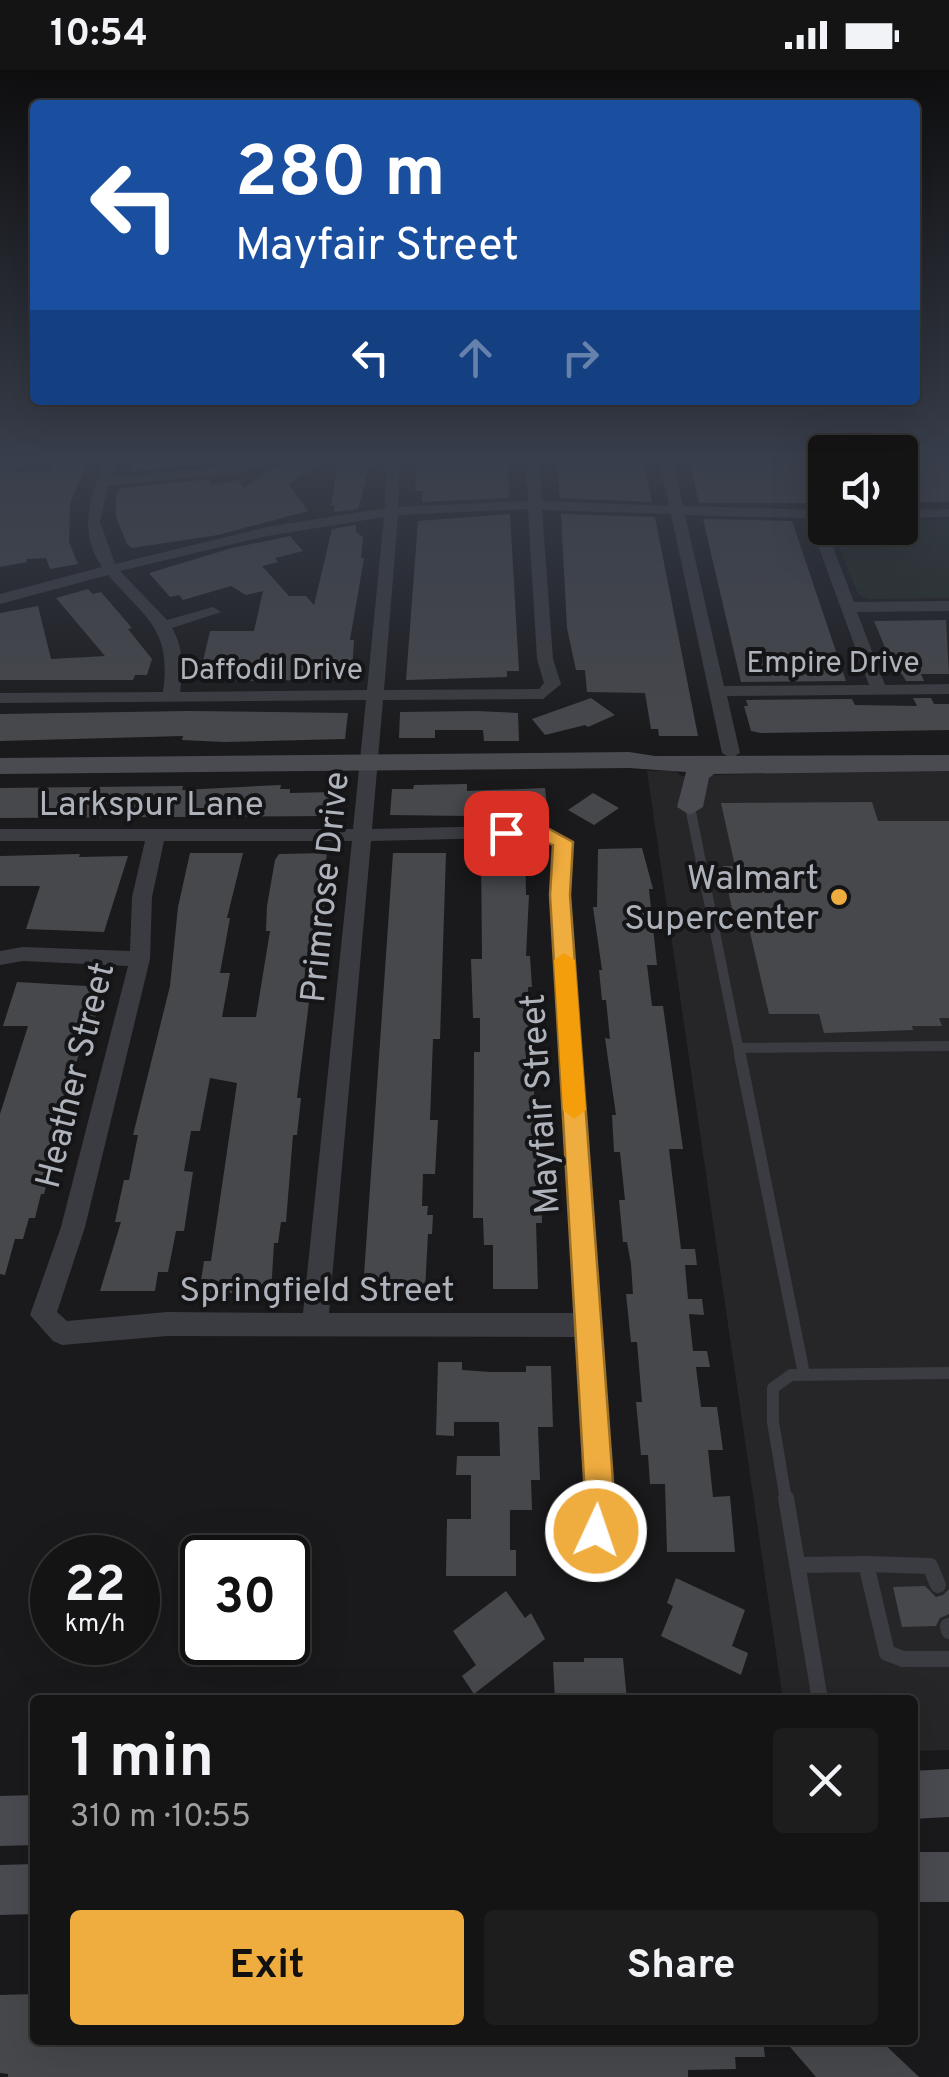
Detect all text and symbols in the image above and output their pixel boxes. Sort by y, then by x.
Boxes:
text: 10:54 [50,11,148,60]
text: 280 m [235,132,446,221]
icon: left [70,140,200,270]
text: Mayfair Street [235,219,519,276]
icon: left [343,330,398,385]
icon: ahead [448,330,503,385]
icon: right [553,330,608,385]
map controls [808,435,918,545]
button: sound [808,435,918,545]
street label: Empire Drive [746,646,920,683]
street label: Daffodil Drive [179,653,363,690]
street label: Primrose Drive [293,769,361,1005]
street label: Larkspur Lane [38,784,264,828]
pin [464,791,549,876]
icon: arrive [479,806,534,861]
place label: Walmart Supercenter [624,858,819,942]
marker: Walmart Supercenter [828,886,850,908]
street label: Heather Street [28,958,126,1193]
street label: Mayfair Street [512,992,572,1216]
street label: Springfield Street [179,1270,455,1314]
position arrow [544,1479,648,1583]
speed limit sign: 30 [180,1535,310,1665]
text: 22 [64,1556,126,1619]
text: km/h [65,1609,125,1641]
text: 1 min [70,1722,214,1798]
button: close [773,1728,878,1833]
text: 310 m · 10:55 [70,1798,251,1838]
button: Exit [70,1910,464,2025]
button: Share [484,1910,878,2025]

